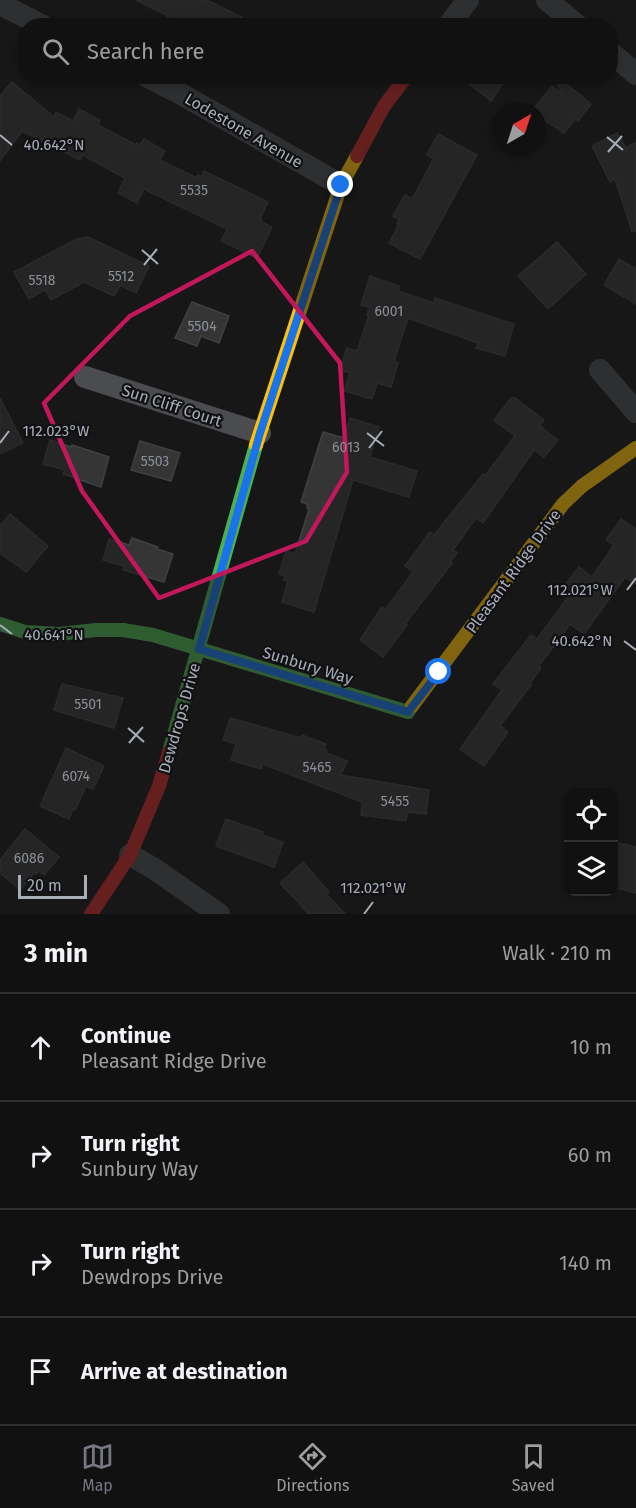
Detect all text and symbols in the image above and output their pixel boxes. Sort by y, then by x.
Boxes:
search box [18,18,618,84]
icon: search [39,35,72,68]
text: Search here [87,38,205,65]
street label: Lodestone Avenue [181,89,306,172]
north arrow [492,102,546,156]
text: 40.642°N [24,136,85,154]
route end [327,171,353,197]
house number: 5535 [180,182,208,199]
house number: 5512 [108,268,134,285]
house number: 5518 [28,272,56,289]
house number: 6001 [375,303,403,320]
house number: 5504 [187,318,217,335]
street label: Sun Cliff Court [120,380,224,431]
text: 112.023°W [23,422,90,440]
house number: 6013 [332,439,360,456]
house number: 5503 [141,453,169,470]
street label: Pleasant Ridge Drive [462,506,565,637]
text: 112.021°W [547,581,613,599]
text: 40.641°N [24,626,84,644]
text: 40.642°N [552,632,613,650]
street label: Sunbury Way [260,643,355,688]
route start [425,658,451,684]
street label: Dewdrops Drive [155,661,204,775]
house number: 5501 [74,696,102,713]
house number: 5465 [303,759,331,776]
house number: 6074 [62,768,91,785]
map controls [564,788,618,896]
button: locate [564,788,618,842]
house number: 5455 [381,793,409,810]
button: layers [564,842,618,896]
house number: 6086 [14,850,44,867]
scale bar [18,872,87,900]
text: 20 m [27,876,62,895]
text: 112.021°W [340,879,406,897]
text: 3 min [24,938,88,969]
text: Walk · 210 m [502,941,612,965]
text: Continue [81,1022,171,1049]
icon: ahead [24,1031,57,1064]
text: 10 m [570,1035,612,1059]
text: Pleasant Ridge Drive [81,1049,267,1073]
text: Turn right [81,1130,180,1157]
icon: right [24,1139,57,1172]
text: 60 m [568,1143,612,1167]
text: Sunbury Way [81,1157,198,1181]
text: Turn right [81,1238,180,1265]
icon: right [24,1247,57,1280]
text: 140 m [559,1251,612,1275]
text: Dewdrops Drive [81,1265,223,1289]
icon: arrive [24,1355,57,1388]
text: Arrive at destination [81,1358,288,1385]
tab: Map [81,1440,114,1495]
tab: Directions [276,1440,350,1495]
tab: Saved [512,1440,555,1495]

